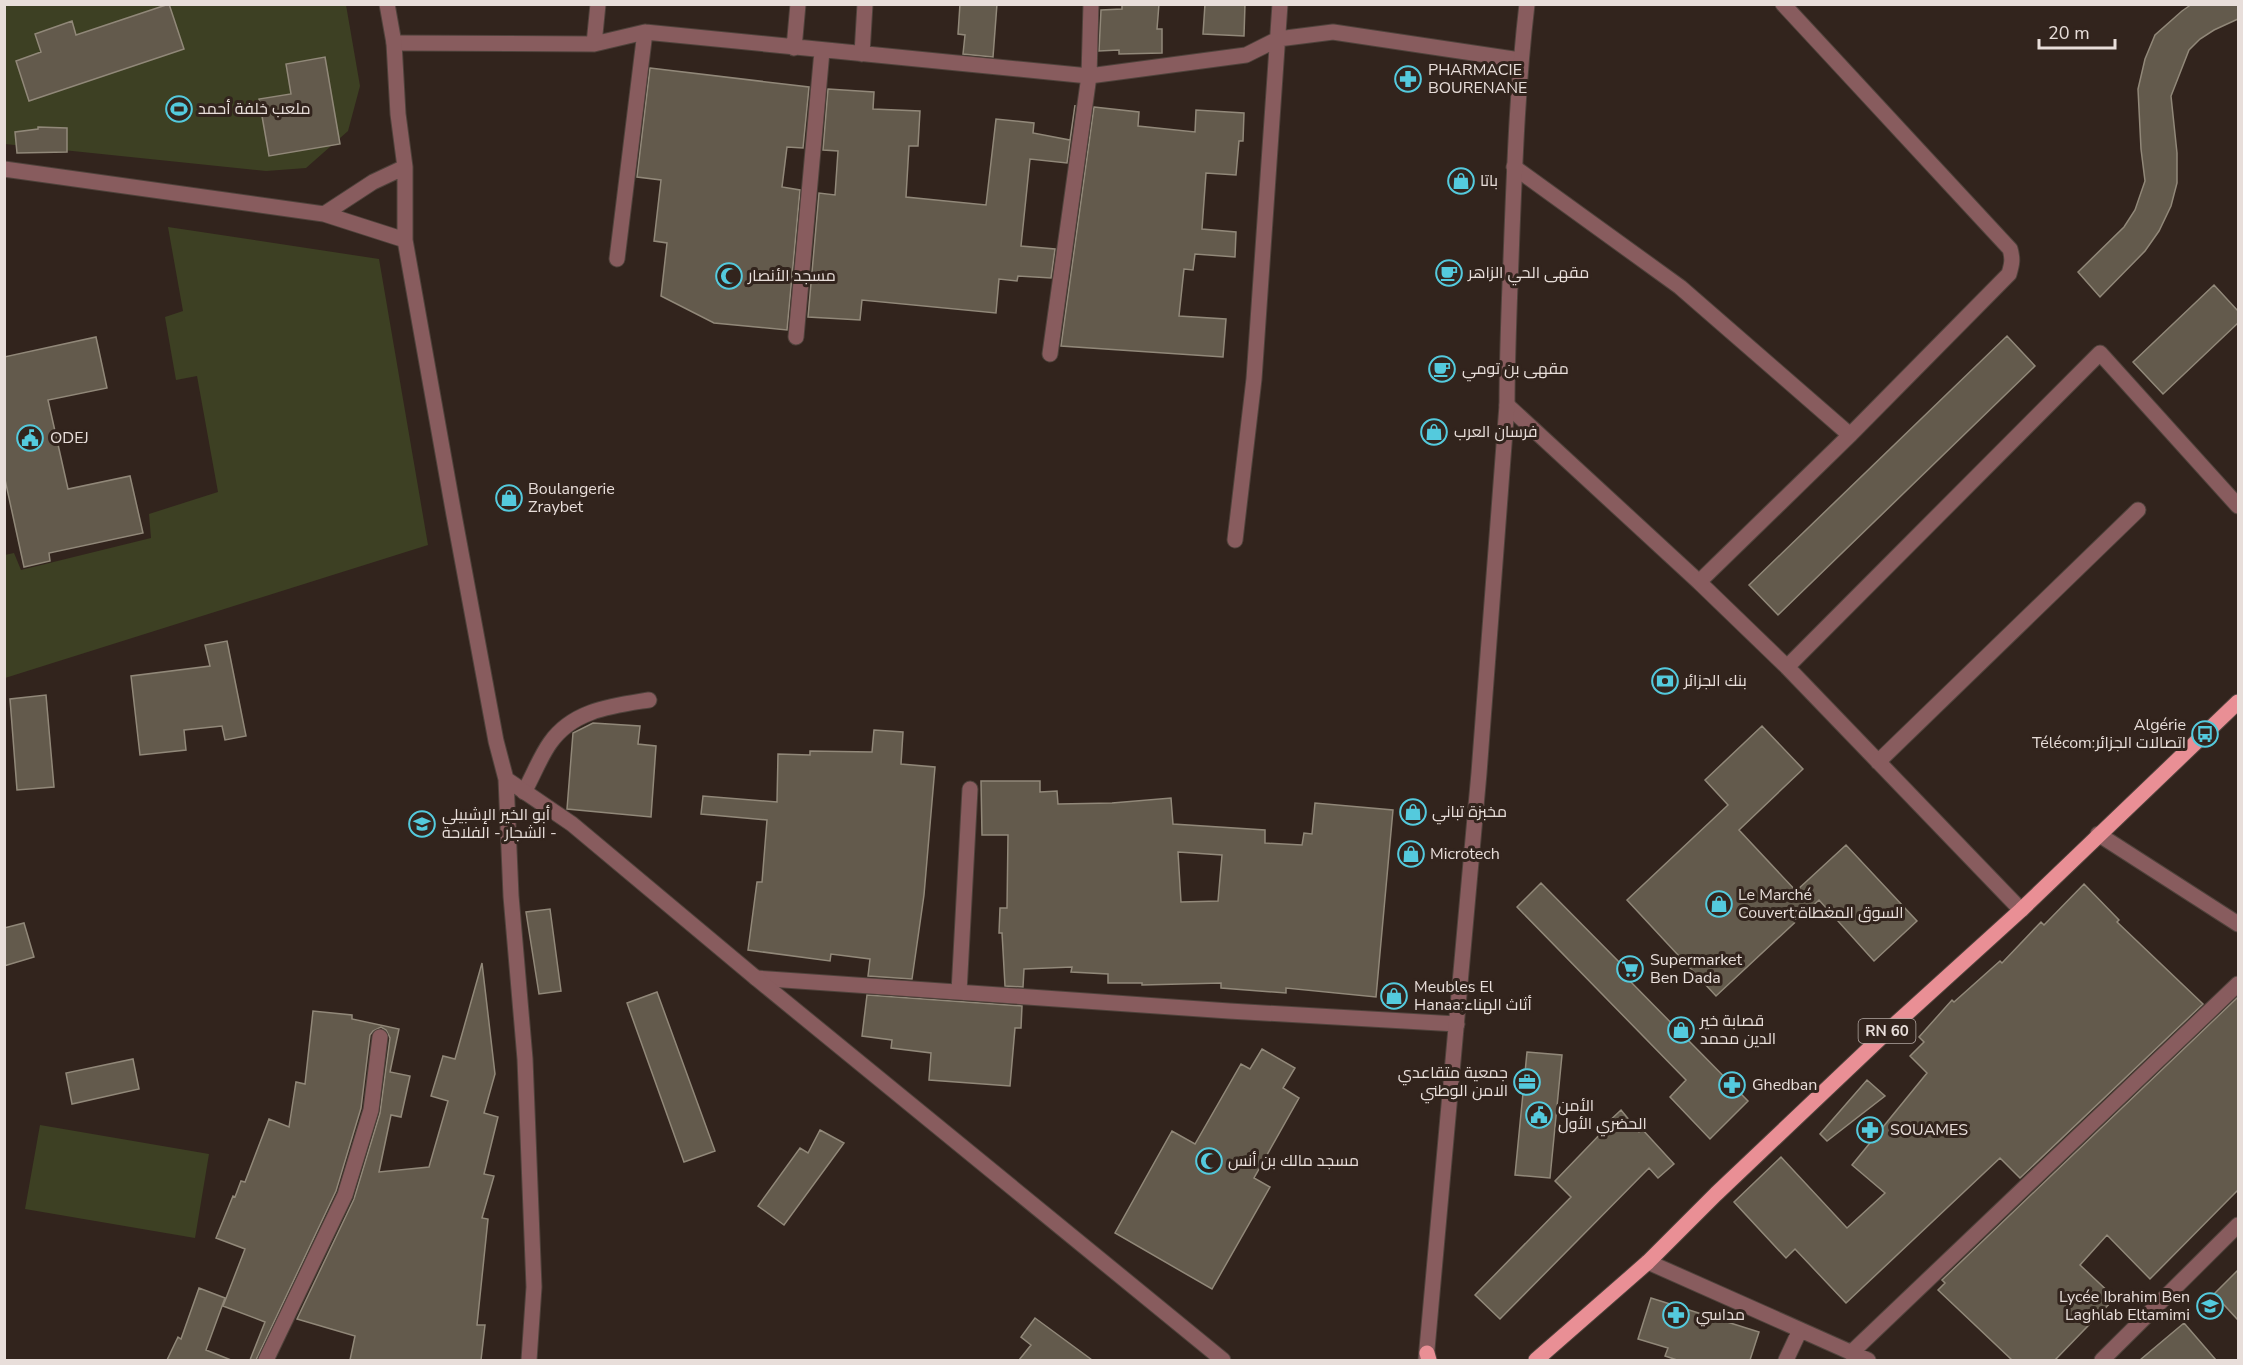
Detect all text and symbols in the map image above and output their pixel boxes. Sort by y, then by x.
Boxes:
scale bar [2039,12,2116,50]
text: 20 m [2048,21,2090,45]
place label: PHARMACIE BOURENANE [1428,59,1527,99]
pharmacy icon: PHARMACIE BOURENANE [1393,64,1423,94]
sports icon: ملعب خلفة أحمد [164,94,194,124]
place label: ملعب خلفة أحمد [198,98,310,120]
shop icon: باتا [1446,166,1476,196]
place label: باتا [1480,170,1498,192]
cafe icon: مقهى الحي الزاهر [1434,258,1464,288]
mosque icon: مسجد الأنصار [714,261,744,291]
place label: مقهى الحي الزاهر [1467,262,1589,286]
place label: مسجد الأنصار [747,265,836,287]
cafe icon: مقهى بن تومي [1427,354,1457,384]
place label: مقهى بن تومي [1462,358,1569,382]
shop icon: فرسان العرب [1419,417,1449,447]
place label: فرسان العرب [1454,421,1538,443]
public building icon: ODEJ [15,423,45,453]
place label: ODEJ [50,427,89,449]
place label: Boulangerie Zraybet [528,478,615,518]
shop icon: Boulangerie Zraybet [494,483,524,513]
bank icon: بنك الجزائر [1650,666,1680,696]
place label: بنك الجزائر [1683,670,1747,692]
place label: Algérie Télécom;اتصالات الجزائر [2032,714,2186,754]
bus stop icon: Algérie Télécom;اتصالات الجزائر [2190,719,2220,749]
shop icon: مخبزة تباني [1398,797,1428,827]
place label: مخبزة تباني [1432,801,1507,825]
place label: أبو الخير الإشبيلي الشجار - الفلاحة - [442,804,557,844]
school or university icon: أبو الخير الإشبيلي الشجار - الفلاحة - [407,809,437,839]
shop icon: Microtech [1396,839,1426,869]
place label: Microtech [1430,843,1500,865]
place label: Le Marché Couvert;السوق المغطاة [1738,884,1904,924]
shop icon: Le Marché Couvert;السوق المغطاة [1704,889,1734,919]
place label: Supermarket Ben Dada [1650,949,1743,989]
supermarket icon: Supermarket Ben Dada [1615,954,1645,984]
place label: Meubles El Hanaa;أثاث الهناء [1414,976,1532,1016]
shop icon: Meubles El Hanaa;أثاث الهناء [1379,981,1409,1011]
place label: قصابة خير الدين محمد [1699,1010,1776,1050]
shop icon: قصابة خير الدين محمد [1666,1015,1696,1045]
road number: RN 60 [1858,1019,1916,1043]
place label: جمعية متقاعدي الامن الوطني [1398,1062,1508,1104]
office icon: جمعية متقاعدي الامن الوطني [1512,1067,1542,1097]
pharmacy icon: Ghedban [1717,1070,1747,1100]
place label: Ghedban [1752,1074,1817,1096]
place label: الأمن الحضري الأول [1558,1095,1647,1137]
public building icon: الأمن الحضري الأول [1524,1100,1554,1130]
pharmacy icon: SOUAMES [1855,1115,1885,1145]
place label: SOUAMES [1890,1119,1968,1141]
mosque icon: مسجد مالك بن أنس [1194,1146,1224,1176]
place label: مسجد مالك بن أنس [1228,1150,1359,1172]
place label: Lycée Ibrahim Ben Laghlab Eltamimi [2059,1286,2190,1326]
school or university icon: Lycée Ibrahim Ben Laghlab Eltamimi [2195,1291,2225,1321]
pharmacy icon: مداسي [1661,1300,1691,1330]
place label: مداسي [1696,1304,1745,1327]

